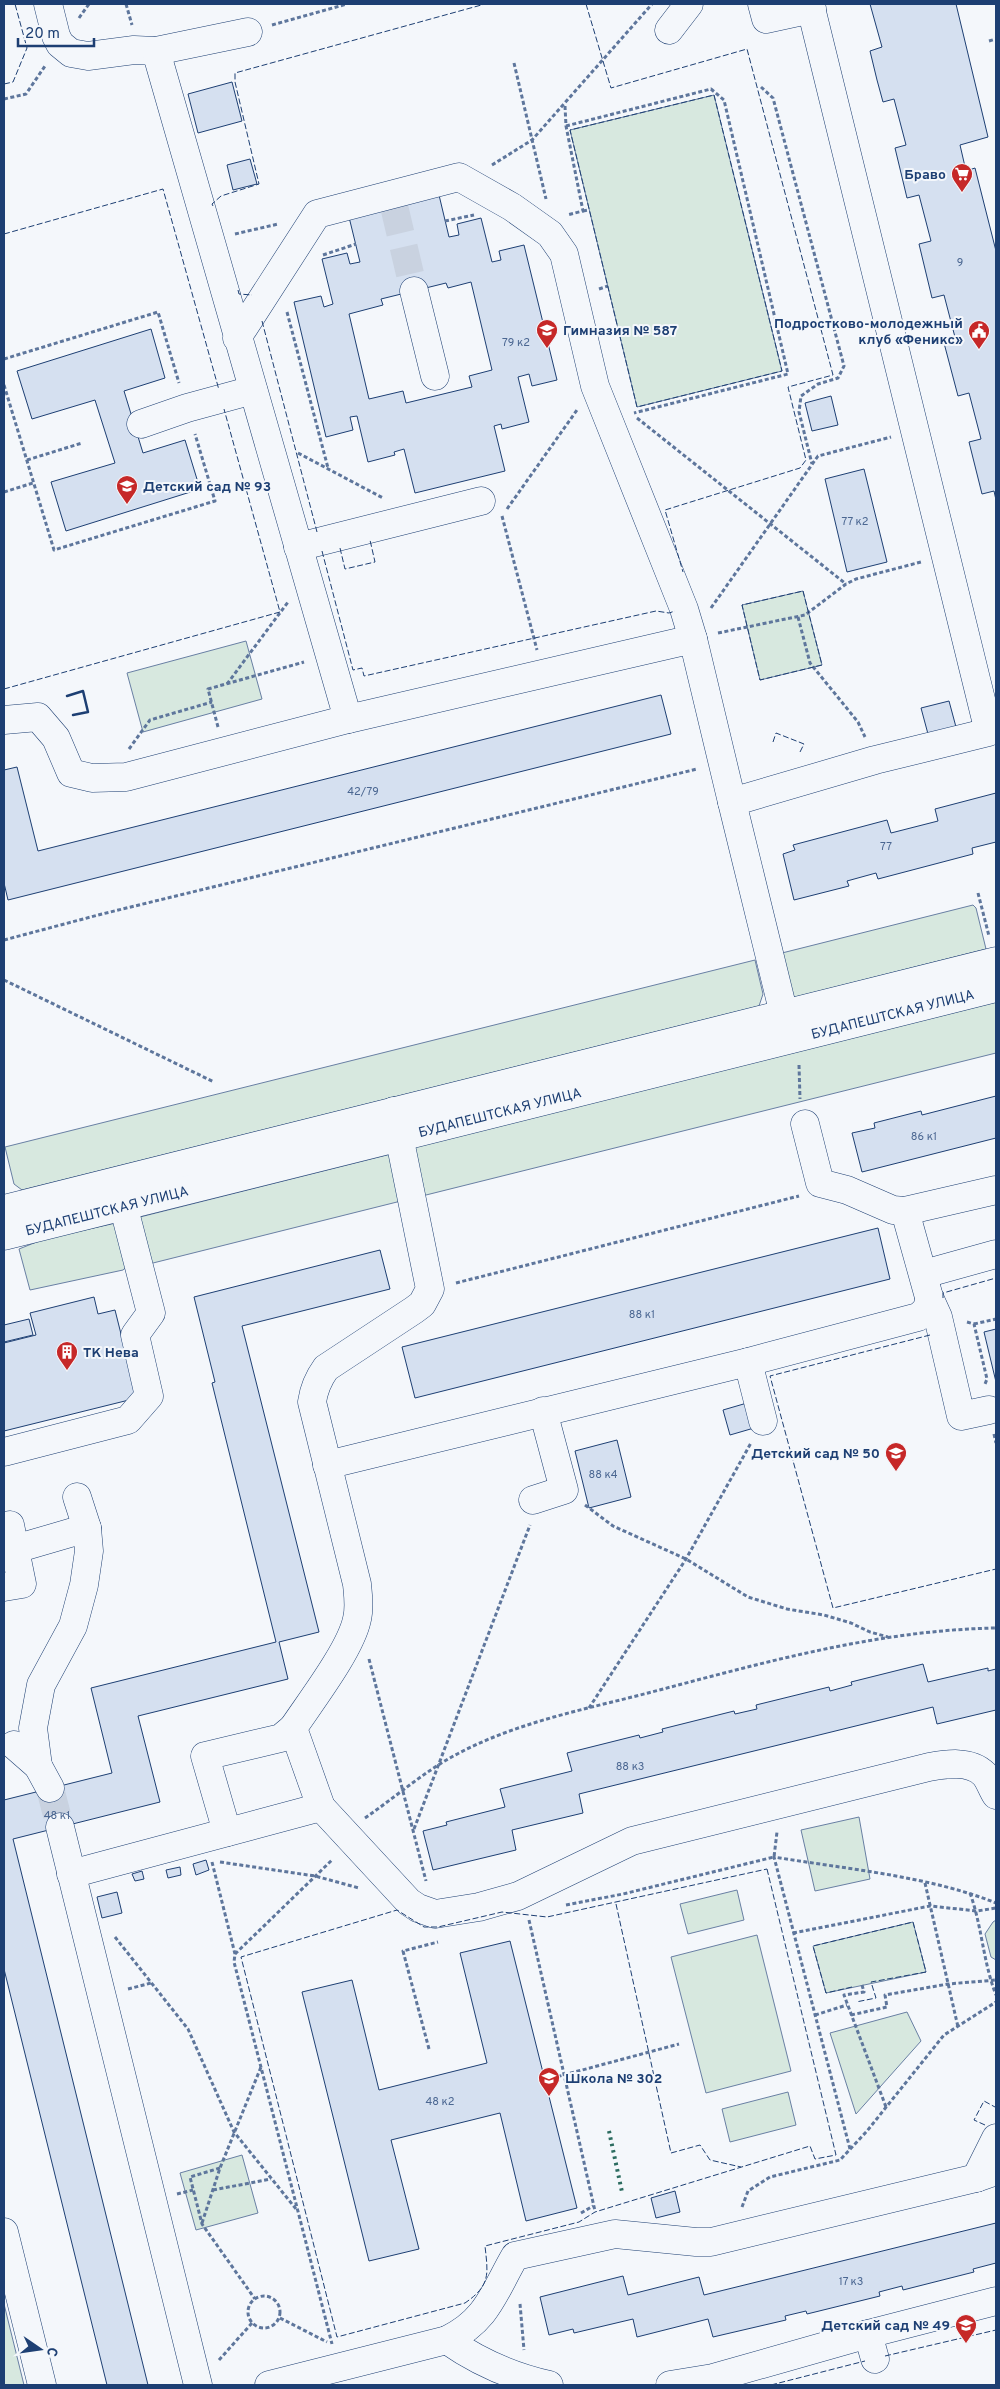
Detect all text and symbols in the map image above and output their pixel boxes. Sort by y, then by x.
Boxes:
scale bar [18,15,94,47]
text: 20 m [25,25,60,44]
supermarket icon: Браво [950,162,974,193]
place label: Браво [904,167,946,184]
house number: 9 [957,256,963,270]
place label: Подростково-молодежный клуб «Феникс» [774,316,963,349]
school or university icon: Гимназия № 587 [535,318,559,349]
public building icon: Подростково-молодежный клуб «Феникс» [967,319,991,350]
place label: Гимназия № 587 [563,323,677,340]
house number: 79 к2 [502,336,530,350]
school or university icon: Детский сад № 93 [115,474,139,505]
place label: Детский сад № 93 [143,479,271,496]
house number: 77 к2 [841,515,869,529]
house number: 42/79 [347,785,379,799]
house number: 77 [880,840,892,854]
street label: БУДАПЕШТСКАЯ УЛИЦА [810,987,976,1044]
street label: БУДАПЕШТСКАЯ УЛИЦА [417,1085,583,1142]
house number: 86 к1 [911,1130,937,1144]
street label: БУДАПЕШТСКАЯ УЛИЦА [24,1183,191,1240]
house number: 88 к1 [629,1308,655,1322]
building icon: ТК Нева [55,1340,79,1371]
place label: ТК Нева [83,1345,139,1362]
school or university icon: Детский сад № 50 [884,1441,908,1472]
place label: Детский сад № 50 [751,1446,880,1463]
house number: 88 к4 [588,1468,618,1482]
house number: 88 к3 [616,1760,644,1774]
house number: 48 к1 [44,1809,70,1823]
school or university icon: Школа № 302 [537,2066,561,2097]
place label: Школа № 302 [565,2071,662,2088]
house number: 48 к2 [425,2095,455,2109]
house number: 17 к3 [839,2275,863,2289]
school or university icon: Детский сад № 49 [954,2313,978,2344]
place label: Детский сад № 49 [821,2318,950,2335]
north arrow [15,2324,65,2374]
text: С [42,2345,60,2358]

